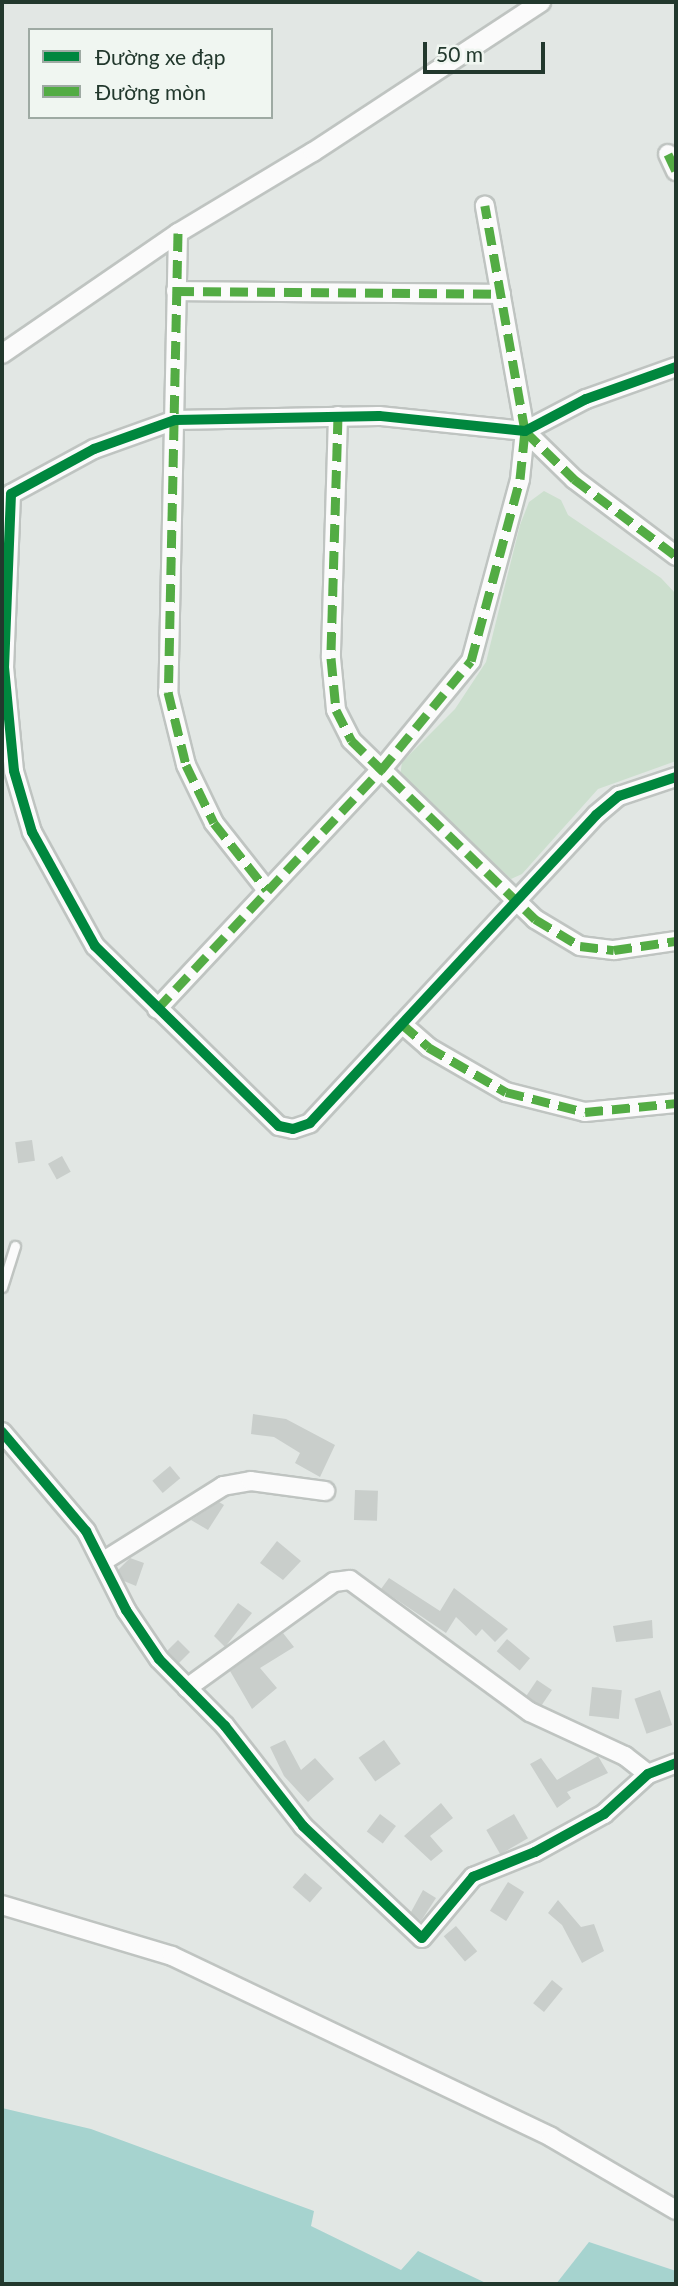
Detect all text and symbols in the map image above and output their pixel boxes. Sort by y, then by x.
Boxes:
legend [28,28,273,119]
scale bar [426,28,548,72]
text: 50 m [436,41,483,66]
text: Đường xe đạp [95,44,225,69]
text: Đường mòn [95,79,206,104]

